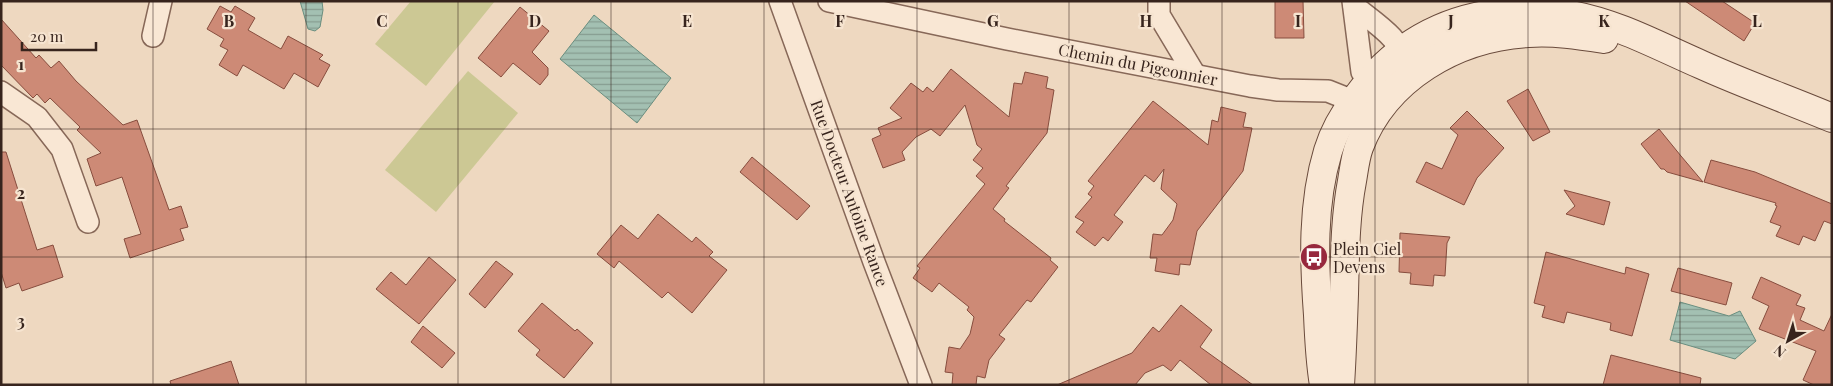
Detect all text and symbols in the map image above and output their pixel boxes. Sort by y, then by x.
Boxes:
text: B [224,10,235,31]
text: C [376,10,388,31]
text: D [529,10,541,31]
text: E [682,10,692,31]
text: F [835,10,845,31]
text: G [987,10,999,31]
text: H [1140,10,1153,31]
text: I [1295,10,1301,31]
text: J [1447,10,1454,31]
text: K [1598,10,1610,31]
text: L [1752,10,1762,31]
scale bar [22,20,96,52]
text: 20 m [30,26,64,46]
street label: Chemin du Pigeonnier [1057,38,1219,90]
text: 1 [18,53,24,74]
street label: Rue Docteur Antoine Rance [806,97,894,289]
text: 2 [17,182,25,203]
place label: Plein Ciel Devens [1333,238,1402,277]
bus stop icon: Plein Ciel Devens [1299,242,1329,272]
text: 3 [17,310,25,331]
north arrow [1763,316,1813,366]
text: N [1770,341,1789,362]

